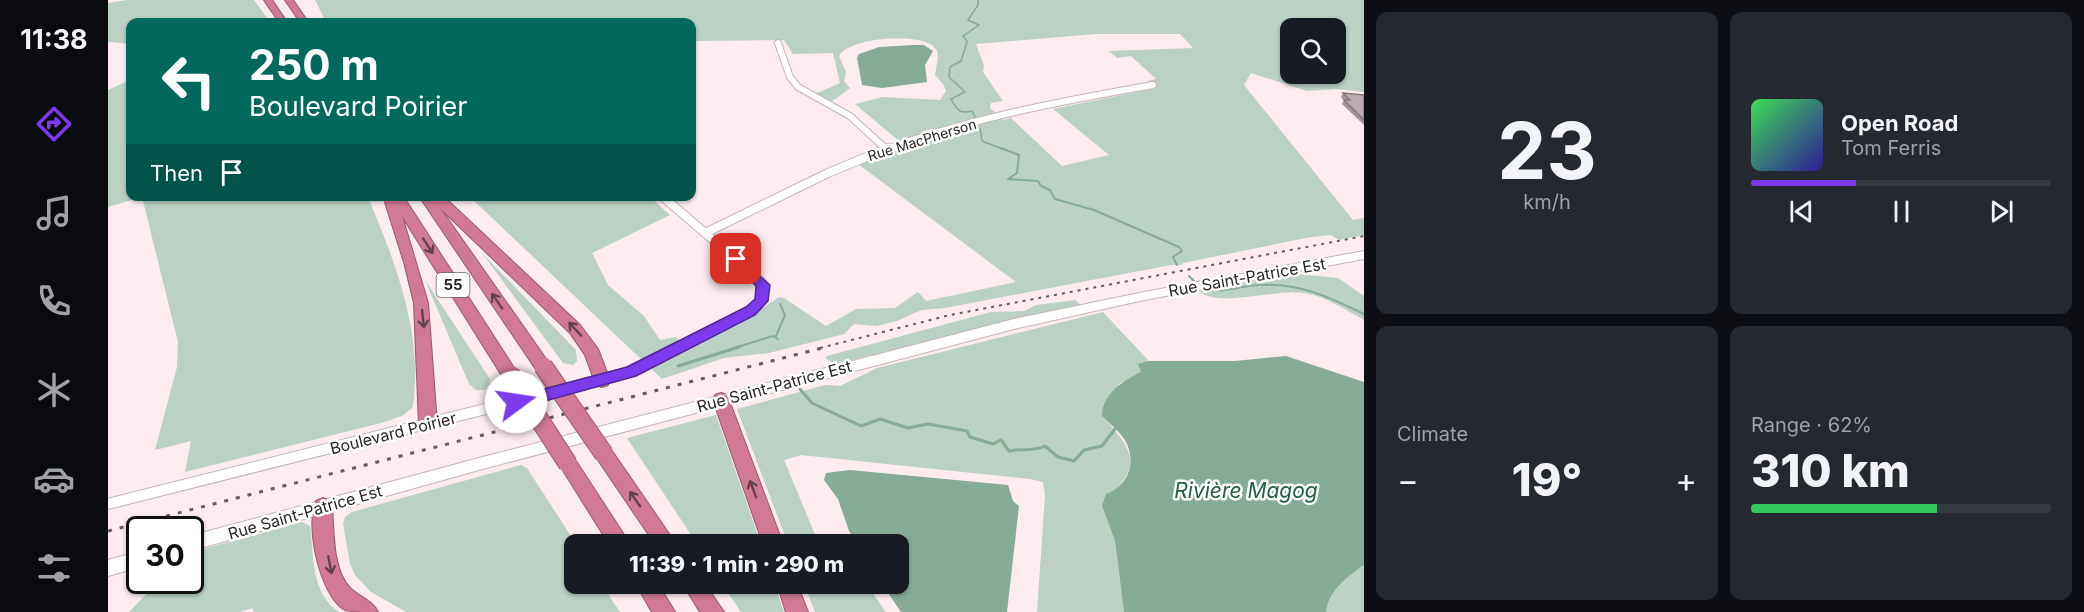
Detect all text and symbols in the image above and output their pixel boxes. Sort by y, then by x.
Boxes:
map controls [1280,18,1346,84]
button: search [1280,18,1346,84]
text: 11:38 [20,23,88,56]
text: 250 m [249,39,379,90]
icon: left [150,42,228,120]
text: Boulevard Poirier [249,90,467,123]
icon: directions [33,103,75,145]
text: 23 [1497,103,1597,198]
text: Open Road [1841,110,1958,136]
street label: Rue MacPherson [866,115,978,164]
text: Tom Ferris [1841,136,1941,160]
icon: arrive [215,156,248,189]
text: Then [150,160,203,186]
text: km/h [1523,190,1571,214]
icon: music [33,192,75,234]
icon: previous [1785,195,1818,228]
icon: pause [1885,195,1918,228]
icon: next [1985,195,2018,228]
pin [710,233,761,284]
one-way arrow [422,237,434,254]
icon: arrive [719,242,752,275]
street label: Rue Saint-Patrice Est [1167,253,1327,301]
road number: 55 [436,273,470,297]
icon: phone [33,280,75,322]
one-way arrow [491,293,503,310]
one-way arrow [418,308,429,328]
one-way arrow [568,322,582,337]
street label: Rue Saint-Patrice Est [694,356,854,416]
icon: climate [33,369,75,411]
position arrow [484,370,548,434]
street label: Boulevard Poirier [328,408,458,458]
text: Range · 62% [1751,413,1872,437]
text: Climate [1397,422,1468,446]
text: 310 km [1751,443,1910,498]
text: 19° [1512,452,1582,507]
icon: car [33,458,75,500]
text: − [1397,460,1419,500]
text: + [1675,460,1697,500]
water label: Rivière Magog [1174,478,1318,503]
street label: Rue Saint-Patrice Est [226,480,384,544]
one-way arrow [747,481,758,499]
one-way arrow [629,492,641,508]
speed limit sign: 30 [126,516,204,594]
icon: filters [33,547,75,589]
text: 11:39 · 1 min · 290 m [629,551,844,577]
one-way arrow [325,554,336,574]

